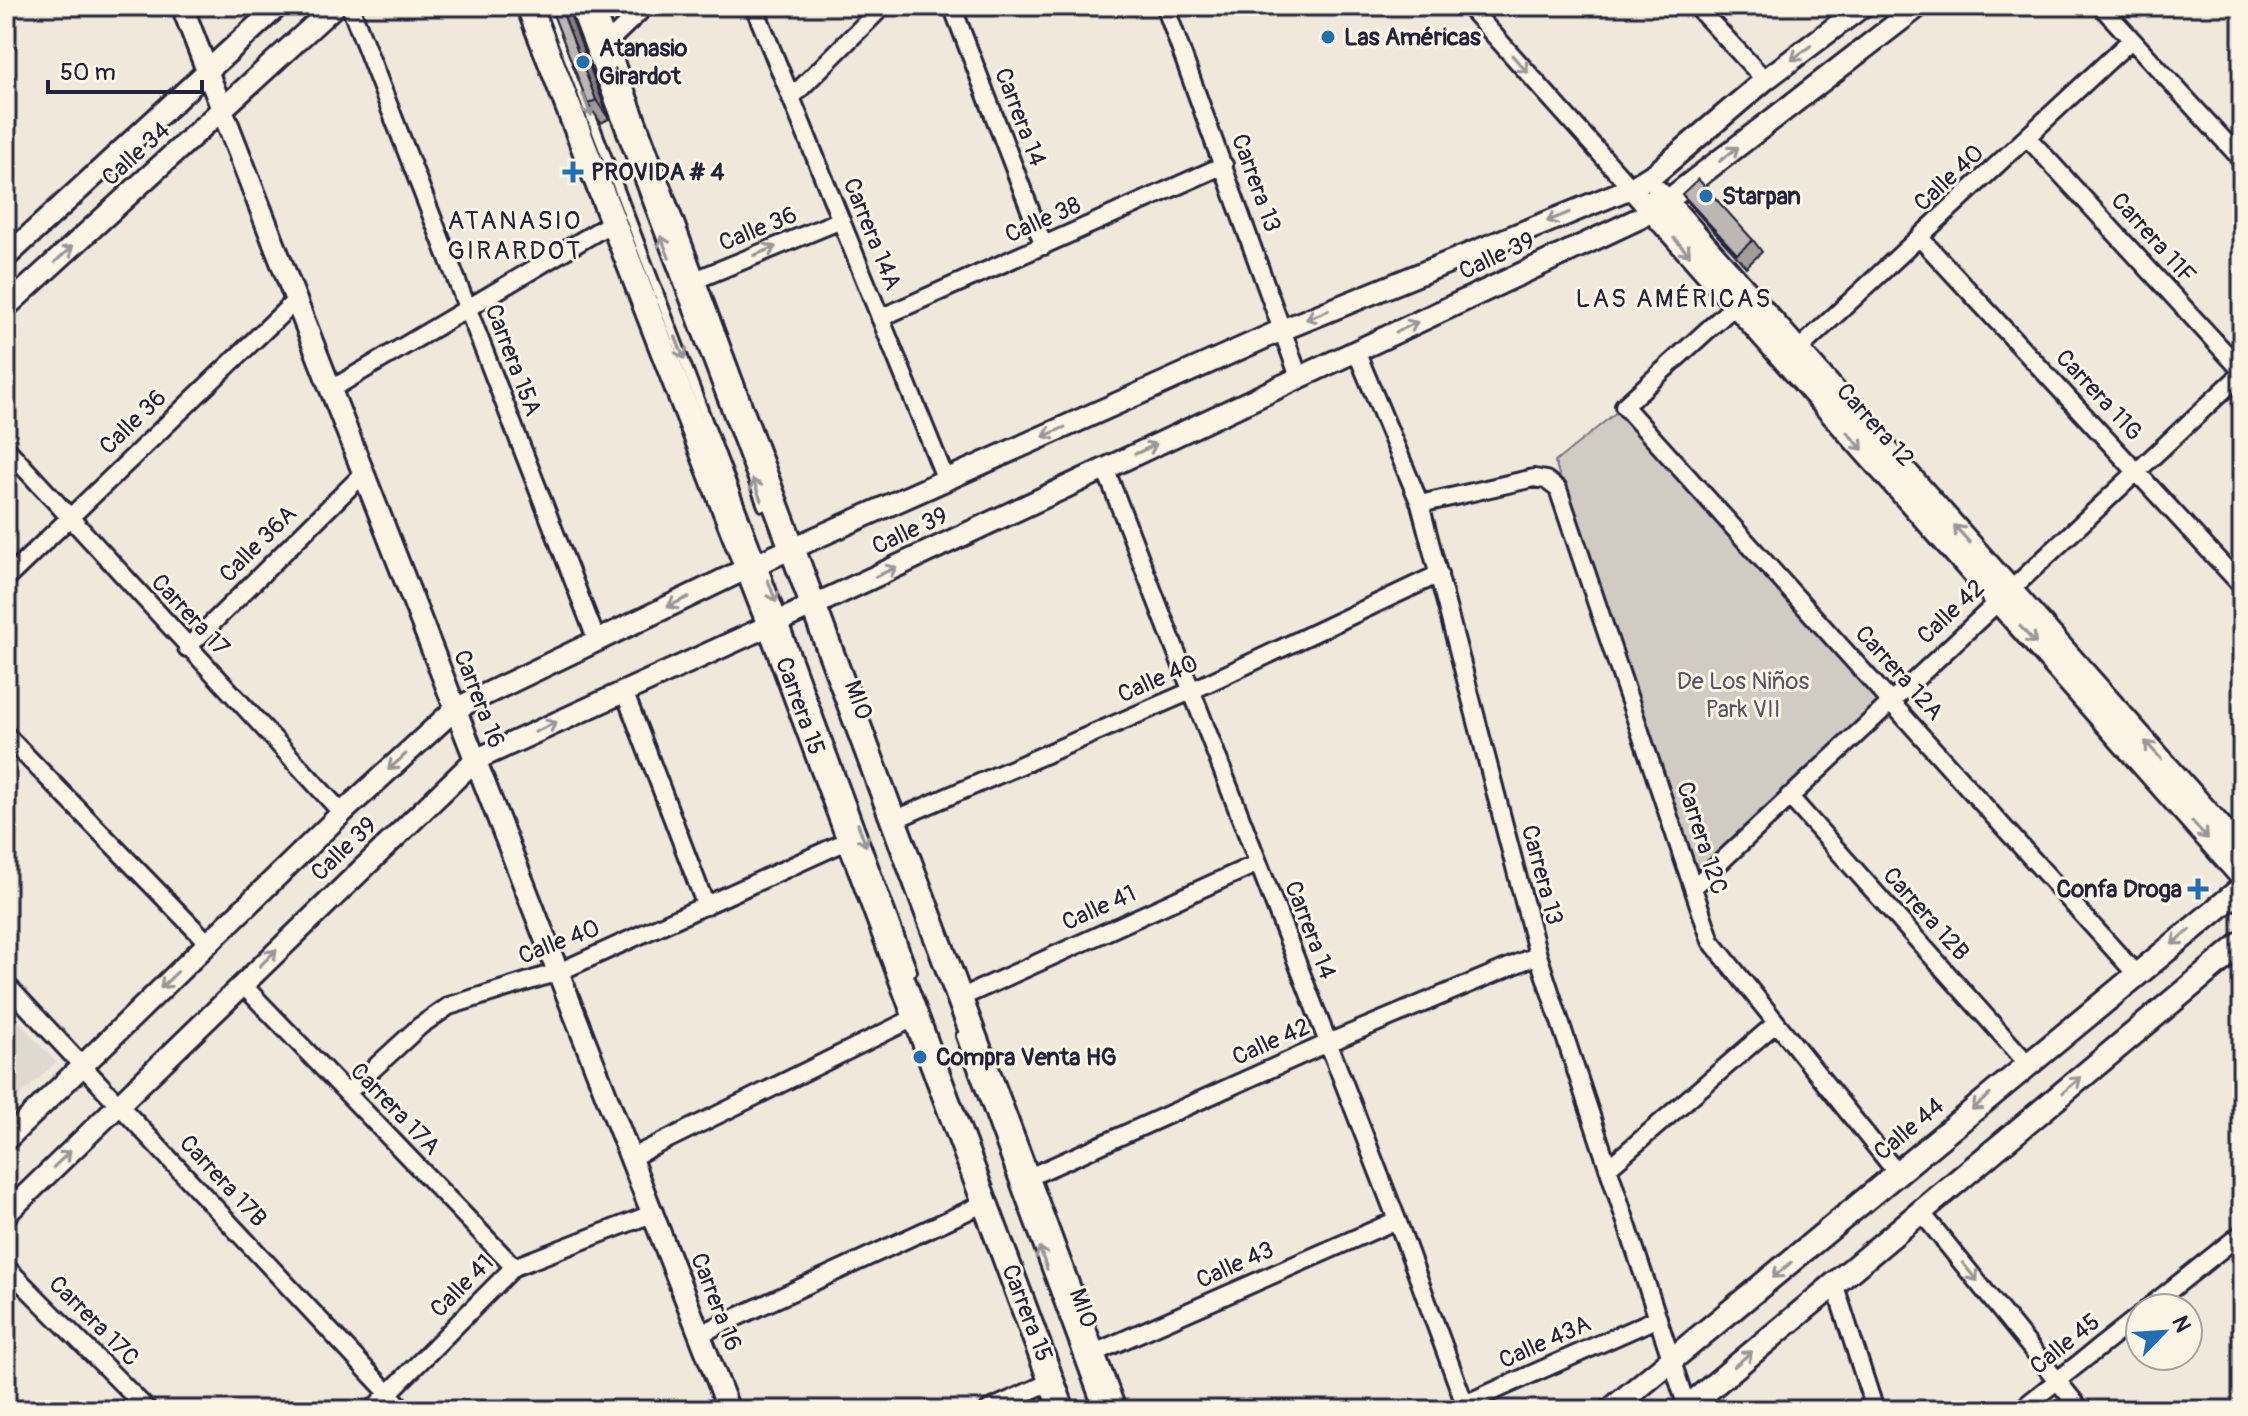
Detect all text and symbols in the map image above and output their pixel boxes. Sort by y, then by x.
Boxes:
place label: Las Américas [1344,23,1481,52]
marker: Las Américas [1319,28,1337,46]
place label: Atanasio Girardot [599,34,687,91]
scale bar [48,44,202,94]
one-way arrow [1790,45,1812,62]
marker: Atanasio Girardot [574,53,592,71]
one-way arrow [1511,54,1529,74]
text: 50 m [60,58,116,87]
street label: Carrera 14 [988,64,1052,170]
one-way arrow [581,92,595,117]
street label: Calle 34 [96,116,176,192]
street label: Carrera 13 [1225,130,1287,236]
street label: Calle 40 [1908,138,1990,218]
one-way arrow [1718,145,1739,162]
place label: PROVIDA # 4 [591,158,725,187]
marker: PROVIDA # 4 [562,161,584,183]
street label: Carrera 14A [836,174,908,294]
place label: Starpan [1722,182,1801,211]
street label: Carrera 11F [2105,186,2201,290]
marker: Starpan [1697,187,1715,205]
street label: Calle 38 [1001,191,1085,249]
street label: Calle 36 [715,200,801,258]
district label: ATANASIO GIRARDOT [448,205,582,267]
one-way arrow [1546,211,1571,226]
street label: Calle 39 [1455,226,1539,286]
one-way arrow [657,235,671,259]
one-way arrow [1673,237,1691,257]
one-way arrow [752,243,777,258]
one-way arrow [53,246,73,264]
district label: LAS AMÉRICAS [1576,283,1772,315]
street label: Carrera 15A [478,300,548,420]
one-way arrow [1305,309,1330,324]
one-way arrow [1395,319,1419,334]
one-way arrow [674,335,688,360]
street label: Carrera 11G [2049,343,2149,447]
street label: Carrera 12 [1830,377,1920,473]
street label: Calle 36 [94,383,172,461]
one-way arrow [1042,425,1067,440]
one-way arrow [1845,431,1863,451]
one-way arrow [1134,441,1158,456]
one-way arrow [749,478,763,502]
street label: Calle 36A [213,499,303,589]
street label: Calle 39 [868,501,952,561]
one-way arrow [1953,525,1971,545]
one-way arrow [873,564,897,579]
street label: Carrera 17 [145,568,235,662]
street label: Calle 42 [1911,574,1991,650]
one-way arrow [766,578,780,603]
one-way arrow [666,595,690,610]
street label: Carrera 12A [1849,620,1949,726]
one-way arrow [2018,625,2036,645]
street label: Carrera 16 [447,646,511,752]
street label: Calle 40 [1113,649,1203,709]
street label: Carrera 15 [769,653,831,759]
park label: De Los Niños Park VII [1677,667,1809,724]
street label: MIO [838,677,878,723]
one-way arrow [533,719,557,734]
one-way arrow [2144,740,2162,760]
one-way arrow [388,752,408,770]
street label: Carrera 12C [1670,778,1734,898]
street label: Calle 39 [305,811,383,887]
one-way arrow [2191,820,2209,840]
one-way arrow [855,822,870,847]
street label: Carrera 13 [1515,822,1569,928]
street label: Carrera 12B [1876,861,1976,967]
place label: Confa Droga [2057,875,2182,904]
street label: Carrera 14 [1278,877,1342,983]
street label: Calle 41 [1058,879,1140,937]
marker: Confa Droga [2189,880,2207,898]
street label: Calle 40 [514,913,604,971]
one-way arrow [2172,928,2192,946]
one-way arrow [258,949,278,968]
one-way arrow [159,971,179,990]
street label: Calle 42 [1228,1012,1314,1072]
place label: Compra Venta HG [936,1043,1117,1072]
marker: Compra Venta HG [911,1048,929,1066]
street label: Carrera 17A [344,1057,446,1161]
one-way arrow [2061,1076,2082,1094]
street label: Calle 44 [1868,1091,1950,1167]
one-way arrow [1971,1093,1991,1111]
street label: Carrera 17B [173,1129,273,1233]
one-way arrow [52,1150,72,1169]
street label: Calle 43 [1192,1235,1278,1295]
one-way arrow [1035,1246,1049,1271]
street label: Calle 41 [424,1248,500,1324]
street label: Carrera 16 [684,1249,748,1355]
street label: Carrera 15 [995,1260,1059,1366]
one-way arrow [1772,1261,1793,1279]
one-way arrow [1961,1261,1979,1282]
street label: Carrera 17C [43,1270,145,1372]
street label: MIO [1063,1285,1103,1331]
north arrow [2124,1292,2204,1372]
street label: Calle 45 [2024,1307,2106,1381]
street label: Calle 43A [1495,1309,1595,1375]
text: N [2165,1311,2197,1337]
one-way arrow [1732,1350,1753,1368]

